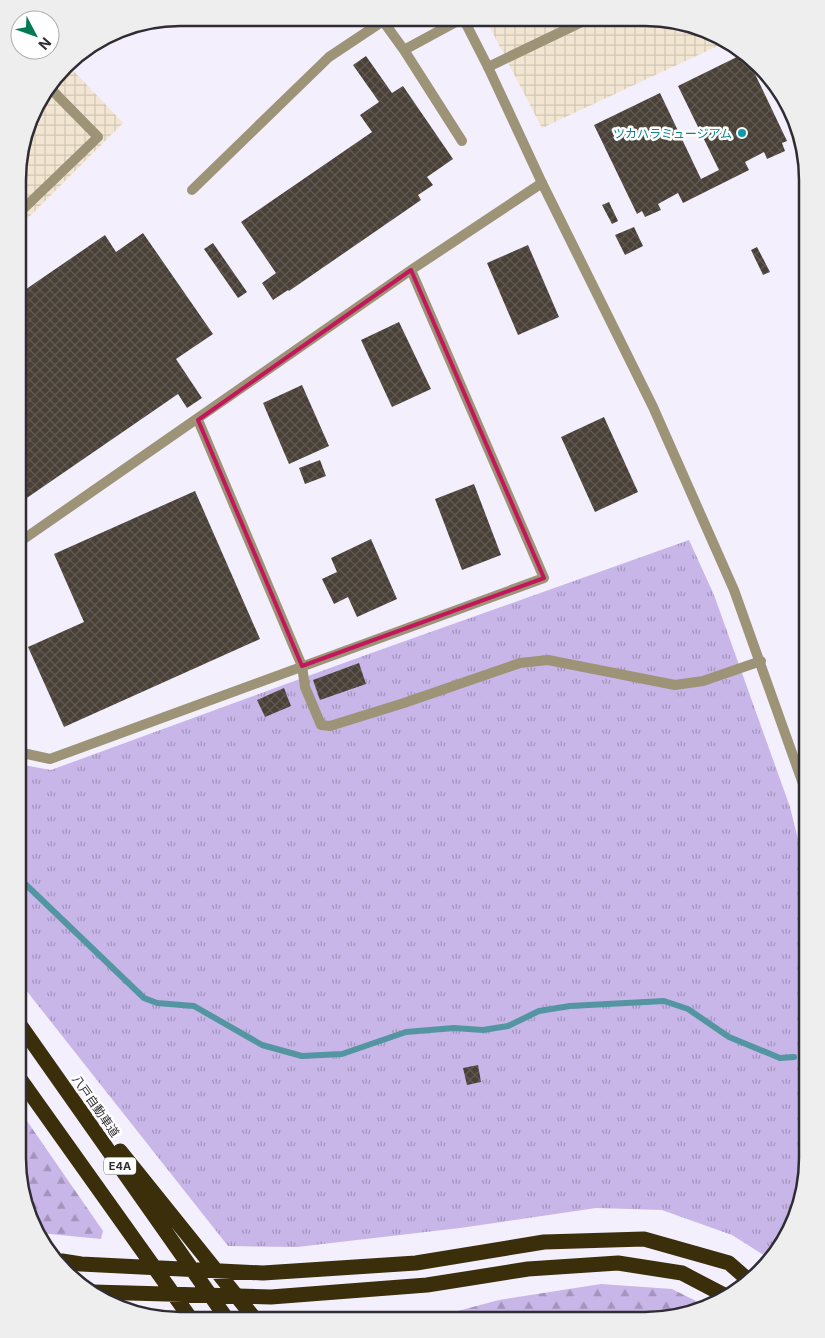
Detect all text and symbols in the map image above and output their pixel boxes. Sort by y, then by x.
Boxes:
north arrow [10,10,60,60]
text: N [35,34,55,53]
place label: ツカハラミュージアム [613,126,732,141]
marker: ツカハラミュージアム [736,127,748,139]
street label: 八戸自動車道 [69,1072,123,1140]
road number: E4A [104,1158,136,1174]

